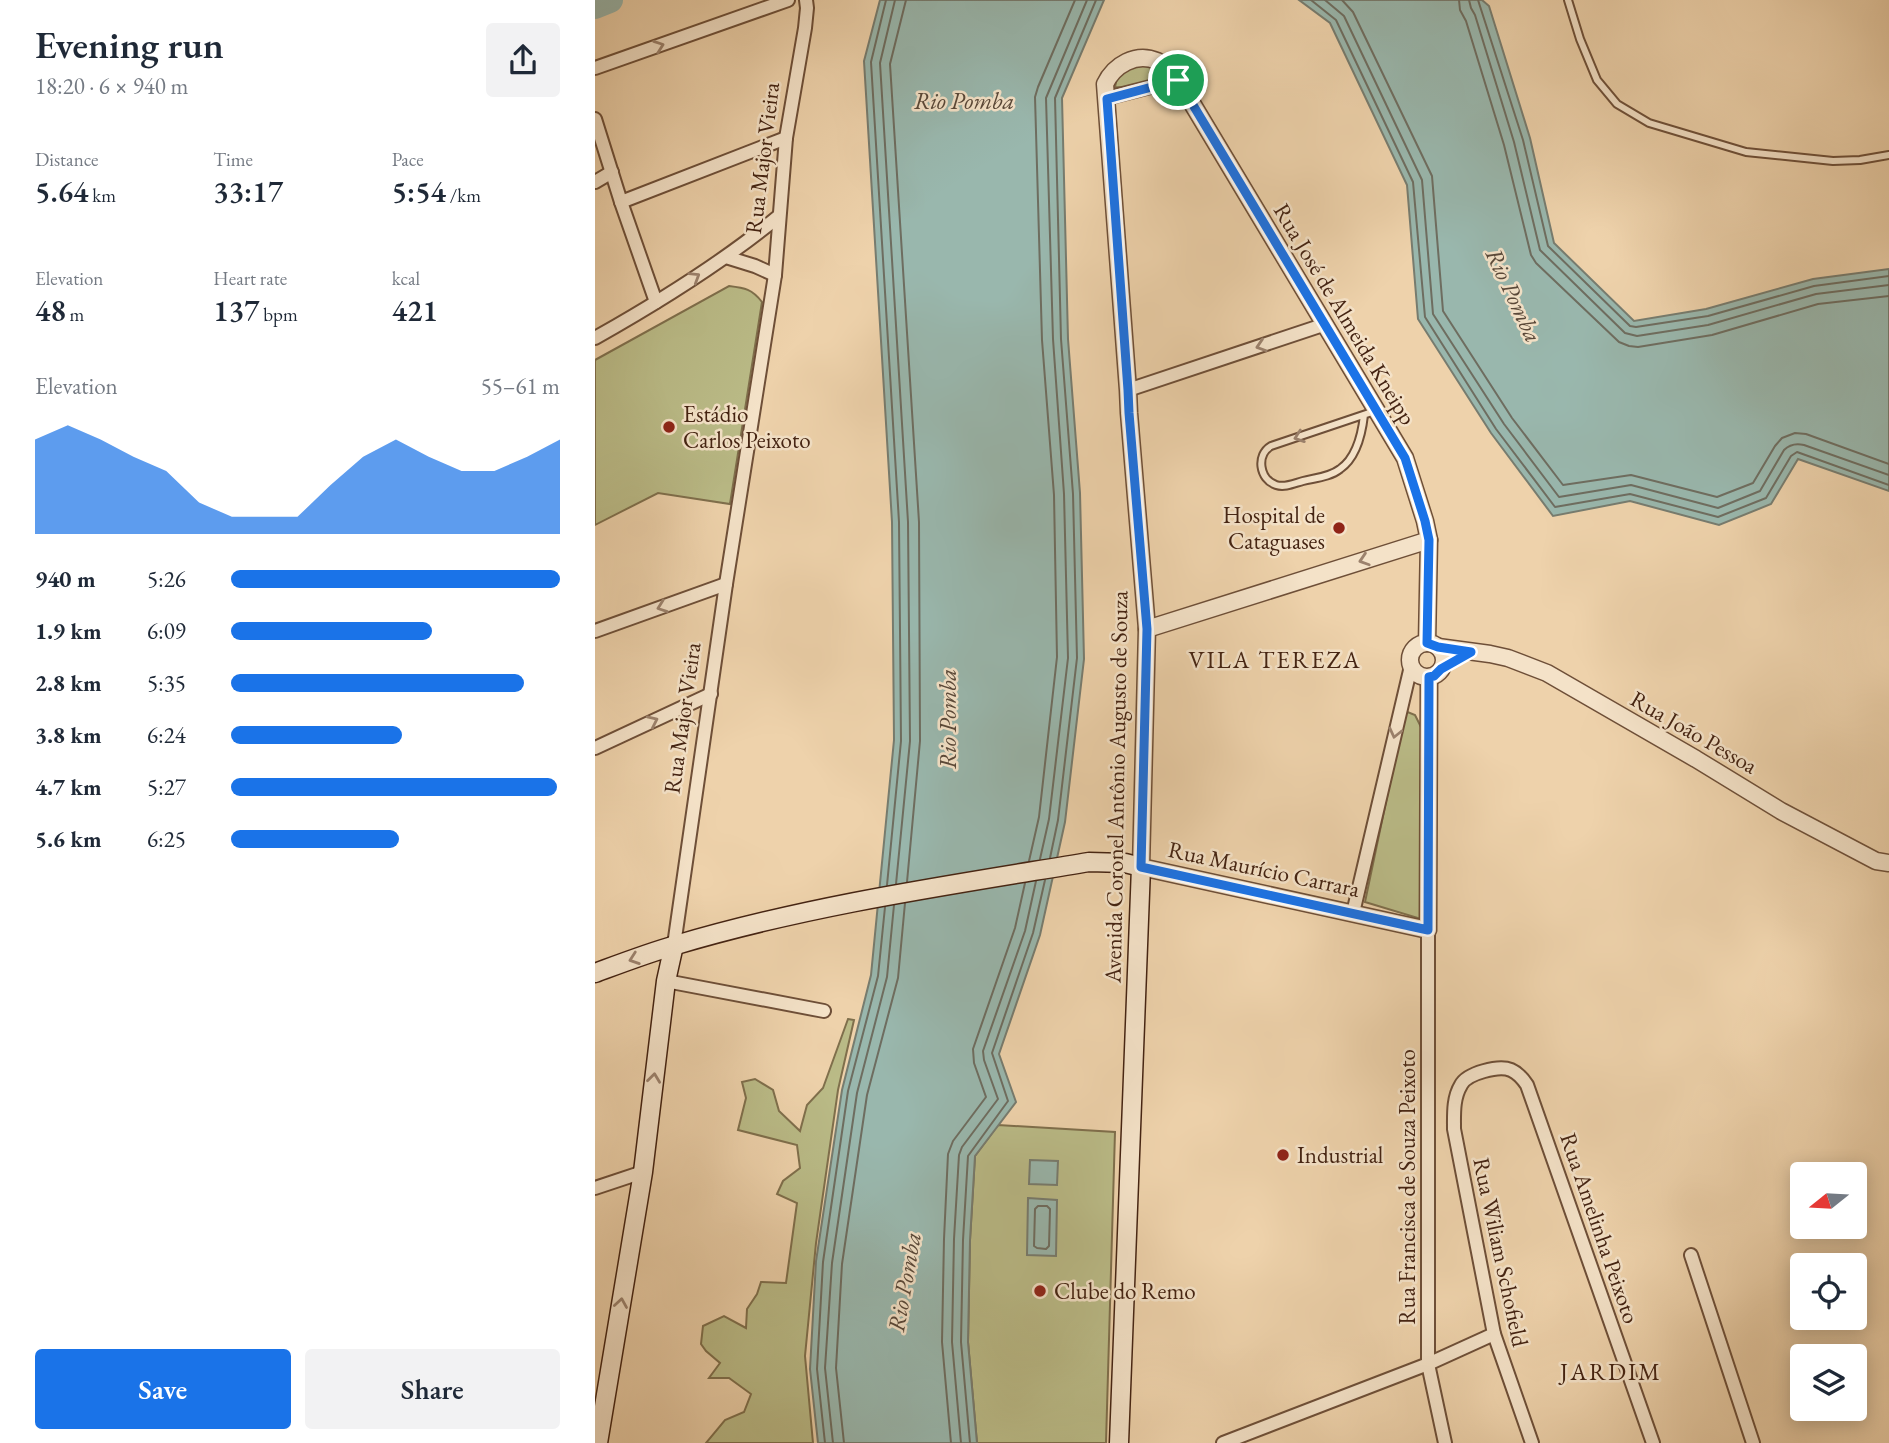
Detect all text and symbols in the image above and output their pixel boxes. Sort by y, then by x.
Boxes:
text: Evening run [35,20,224,69]
button: share [486,23,560,97]
one-way arrow [653,40,665,54]
pin [1148,50,1208,110]
icon: arrive [1159,61,1197,99]
text: 18:20 · 6 × 940 m [35,71,188,101]
street label: Rua Major Vieira [738,80,786,235]
water label: Rio Pomba [914,85,1014,116]
text: Distance [35,147,98,172]
text: Time [213,147,253,172]
text: Pace [392,147,424,172]
text: 5.64 [35,172,88,211]
text: 33:17 [213,172,283,211]
text: 5:54 [392,172,446,211]
text: km [88,183,116,208]
text: /km [446,183,481,208]
street label: Rua José de Almeida Kneipp [1267,198,1423,430]
water label: Rio Pomba [1479,243,1549,347]
text: Elevation [35,266,103,291]
text: Heart rate [213,266,287,291]
text: kcal [392,266,420,291]
one-way arrow [687,273,700,285]
text: 48 [35,291,66,330]
text: 137 [213,291,260,330]
text: 421 [392,291,438,330]
text: m [66,302,84,327]
text: bpm [260,302,298,327]
one-way arrow [1256,338,1268,352]
text: Elevation [35,371,118,401]
text: 55–61 m [481,371,560,401]
place label: Estádio Carlos Peixoto [683,399,811,455]
marker: Estádio Carlos Peixoto [661,419,677,435]
one-way arrow [1293,429,1306,443]
place label: Hospital de Cataguases [1223,500,1325,556]
marker: Hospital de Cataguases [1331,520,1347,536]
one-way arrow [1358,552,1370,567]
text: 940 m [35,564,96,594]
text: 5:26 [147,564,186,594]
street label: Avenida Coronel Antônio Augusto de Souza [1098,590,1134,984]
one-way arrow [656,599,668,613]
text: 1.9 km [35,616,102,646]
text: 6:09 [147,616,186,646]
street label: Rua Major Vieira [657,640,708,796]
district label: VILA TEREZA [1188,644,1362,675]
text: 2.8 km [35,668,102,698]
text: 5:35 [147,668,186,698]
water label: Rio Pomba [932,669,963,769]
street label: Rua João Pessoa [1625,684,1764,781]
one-way arrow [646,715,658,729]
text: 3.8 km [35,720,102,750]
text: 6:24 [147,720,186,750]
one-way arrow [1389,726,1404,738]
text: 4.7 km [35,772,102,802]
text: 5:27 [147,772,186,802]
text: 5.6 km [35,824,102,854]
text: 6:25 [147,824,186,854]
street label: Rua Maurício Carrara [1165,834,1363,904]
one-way arrow [629,951,641,965]
street label: Rua Francisca de Souza Peixoto [1392,1049,1422,1325]
one-way arrow [646,1072,661,1083]
street label: Rua Amelinha Peixoto [1553,1129,1647,1327]
place label: Industrial [1297,1140,1384,1170]
marker: Industrial [1275,1147,1291,1163]
street label: Rua Wiliam Schofield [1466,1155,1536,1350]
north arrow [1790,1162,1867,1239]
map controls [1790,1162,1867,1421]
water label: Rio Pomba [880,1230,928,1334]
button: locate [1790,1253,1867,1330]
place label: Clube do Remo [1054,1276,1196,1306]
marker: Clube do Remo [1032,1283,1048,1299]
one-way arrow [613,1297,628,1309]
button: layers [1790,1344,1867,1421]
button: Save [35,1349,291,1429]
button: Share [305,1349,560,1429]
district label: JARDIM [1558,1356,1662,1387]

